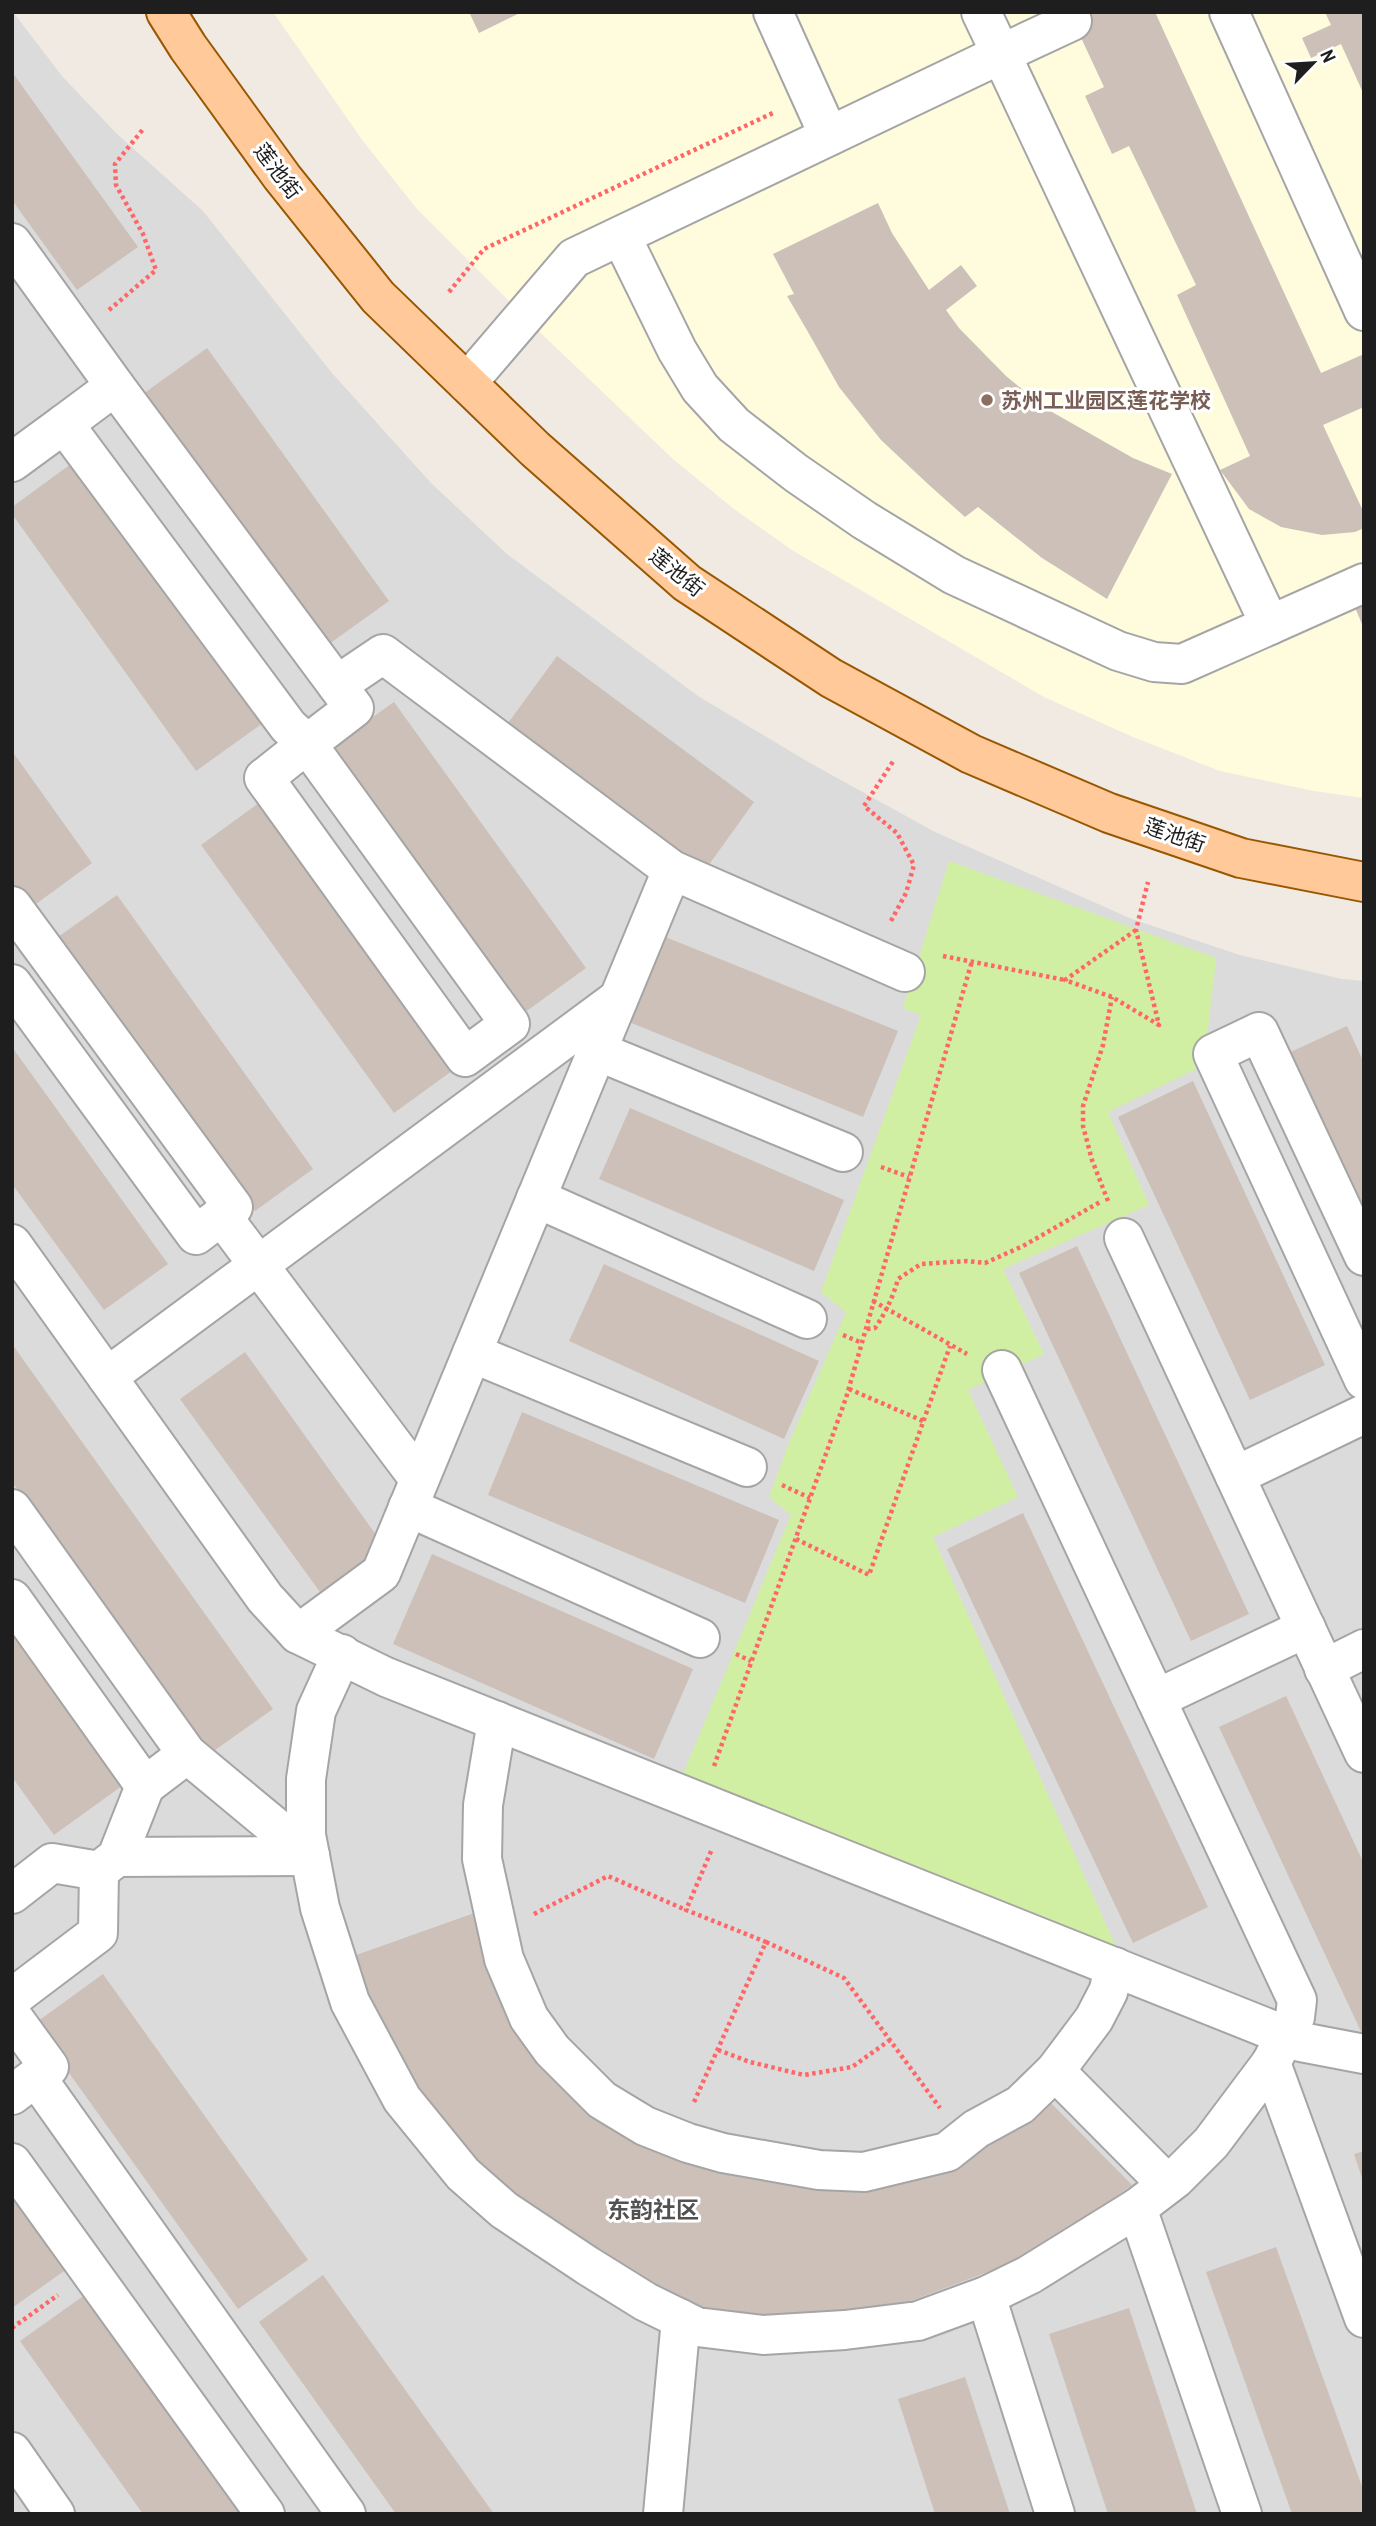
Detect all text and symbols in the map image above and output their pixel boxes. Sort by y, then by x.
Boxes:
north arrow [1278,28,1348,98]
text: N [1314,45,1343,66]
street label: 莲池街 [247,137,309,205]
place label: 苏州工业园区莲花学校 [1001,386,1211,415]
marker: 苏州工业园区莲花学校 [979,392,995,408]
street label: 莲池街 [643,541,711,603]
street label: 莲池街 [1140,811,1210,859]
district label: 东韵社区 [607,2194,699,2225]

